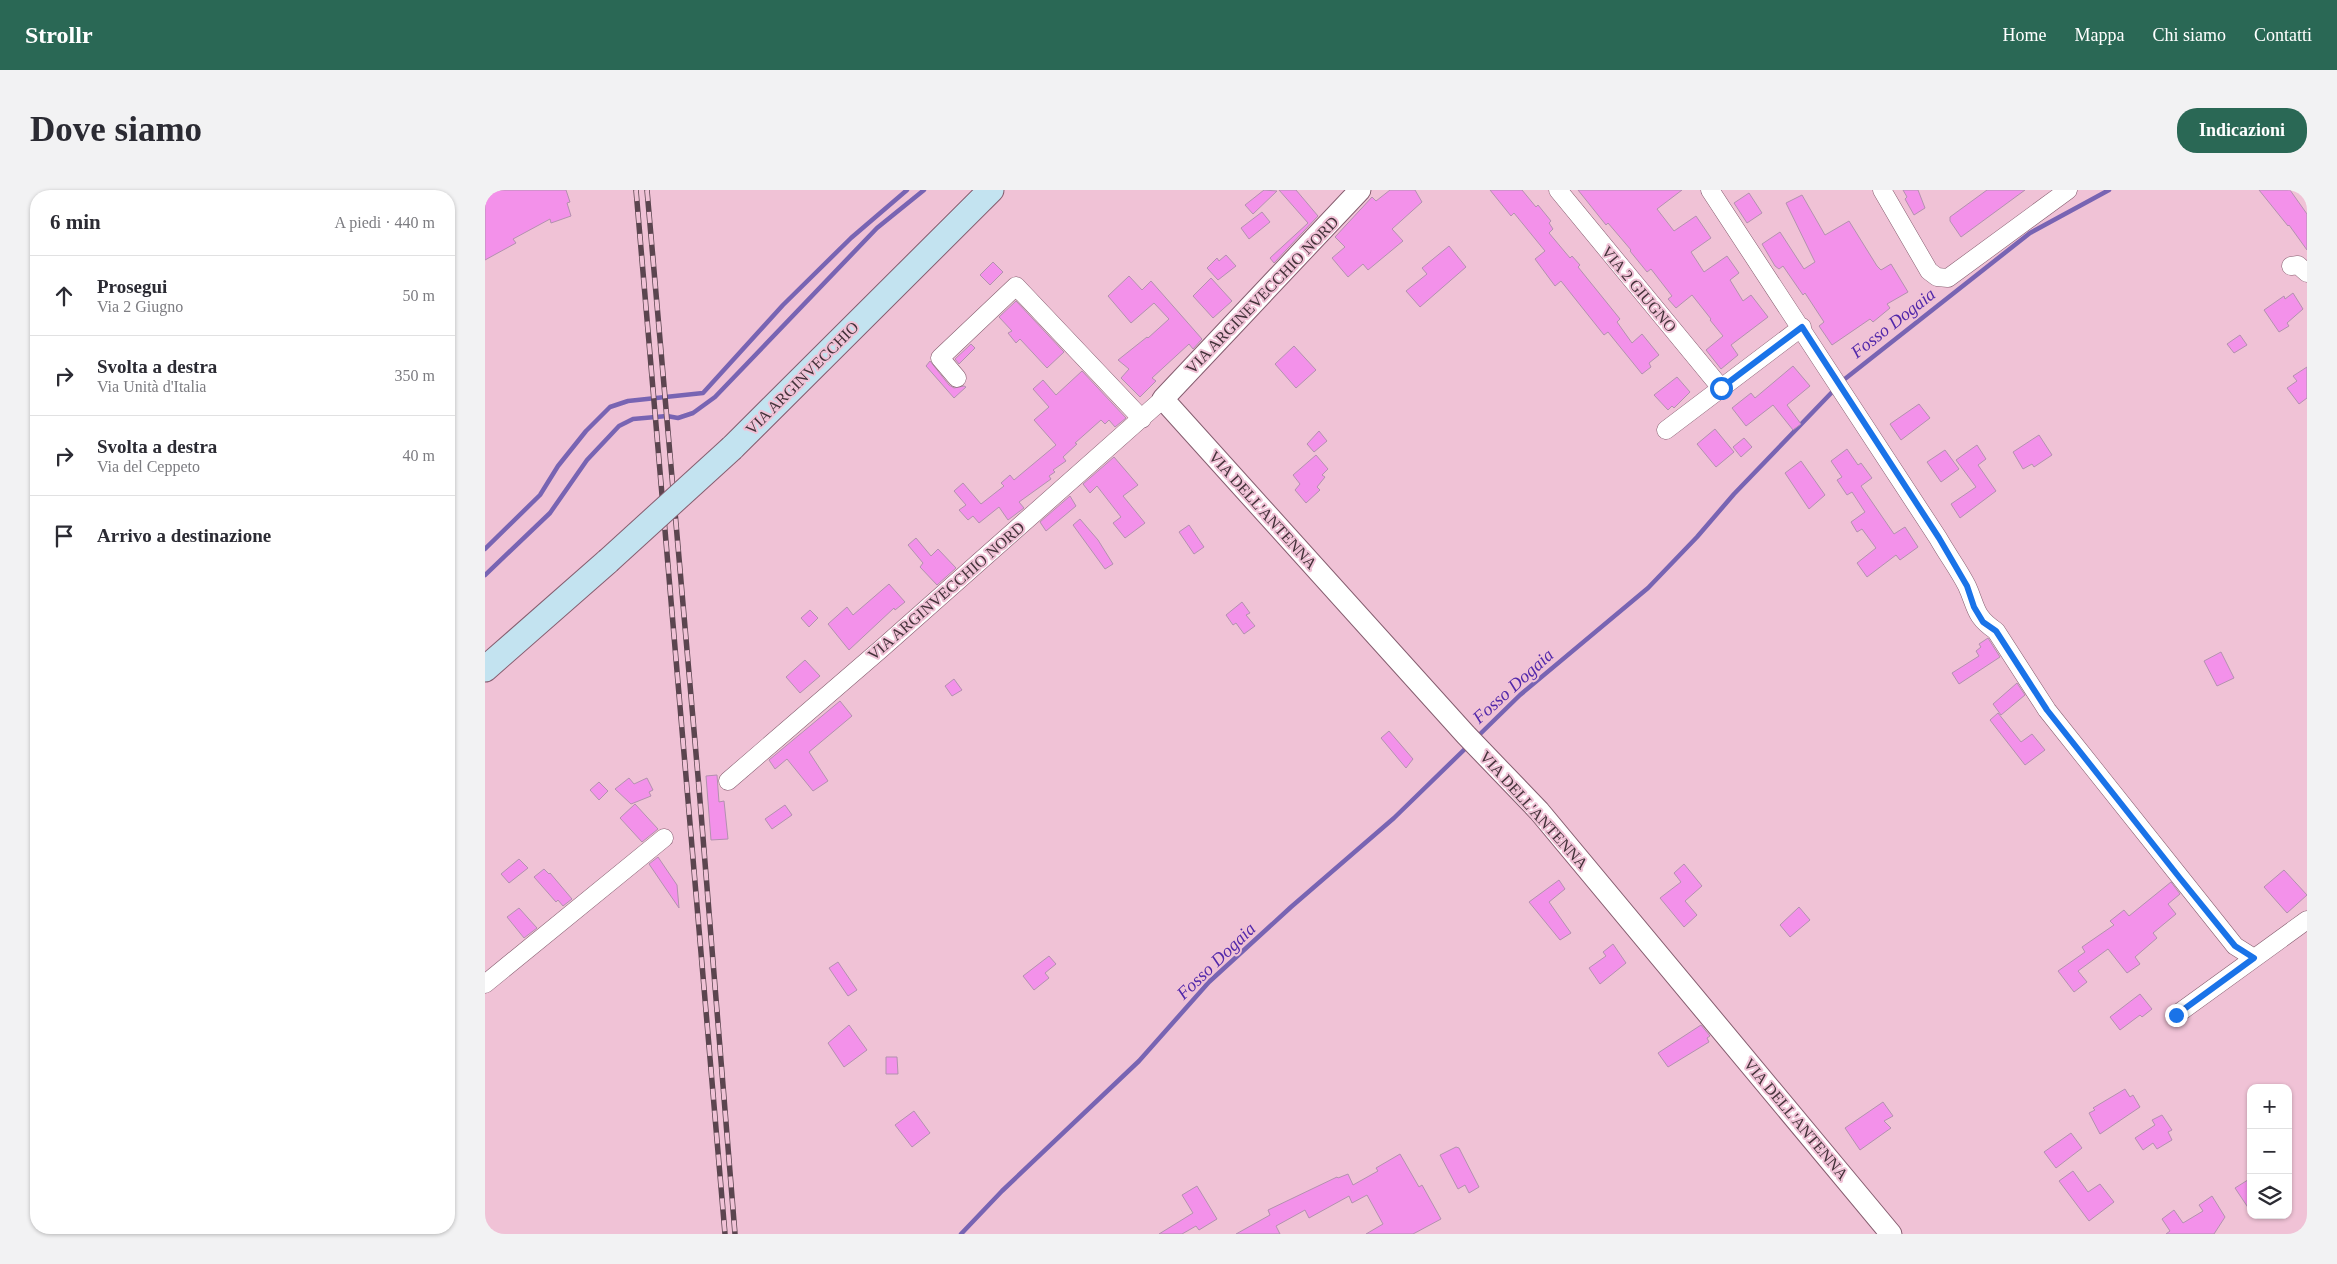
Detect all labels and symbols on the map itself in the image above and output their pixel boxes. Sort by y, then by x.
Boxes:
street label: VIA ARGINEVECCHIO NORD [1182,213,1342,377]
street label: VIA 2 GIUGNO [1598,243,1680,335]
water label: Fosso Dogaia [1846,284,1939,363]
street label: VIA ARGINVECCHIO [742,318,862,438]
route start [1710,377,1733,400]
street label: VIA DELL'ANTENNA [1206,448,1321,573]
street label: VIA ARGINVECCHIO NORD [864,518,1028,664]
water label: Fosso Dogaia [1468,645,1557,728]
street label: VIA DELL'ANTENNA [1477,748,1592,873]
water label: Fosso Dogaia [1172,919,1259,1004]
route end [2165,1004,2188,1027]
street label: VIA DELL'ANTENNA [1740,1055,1852,1183]

